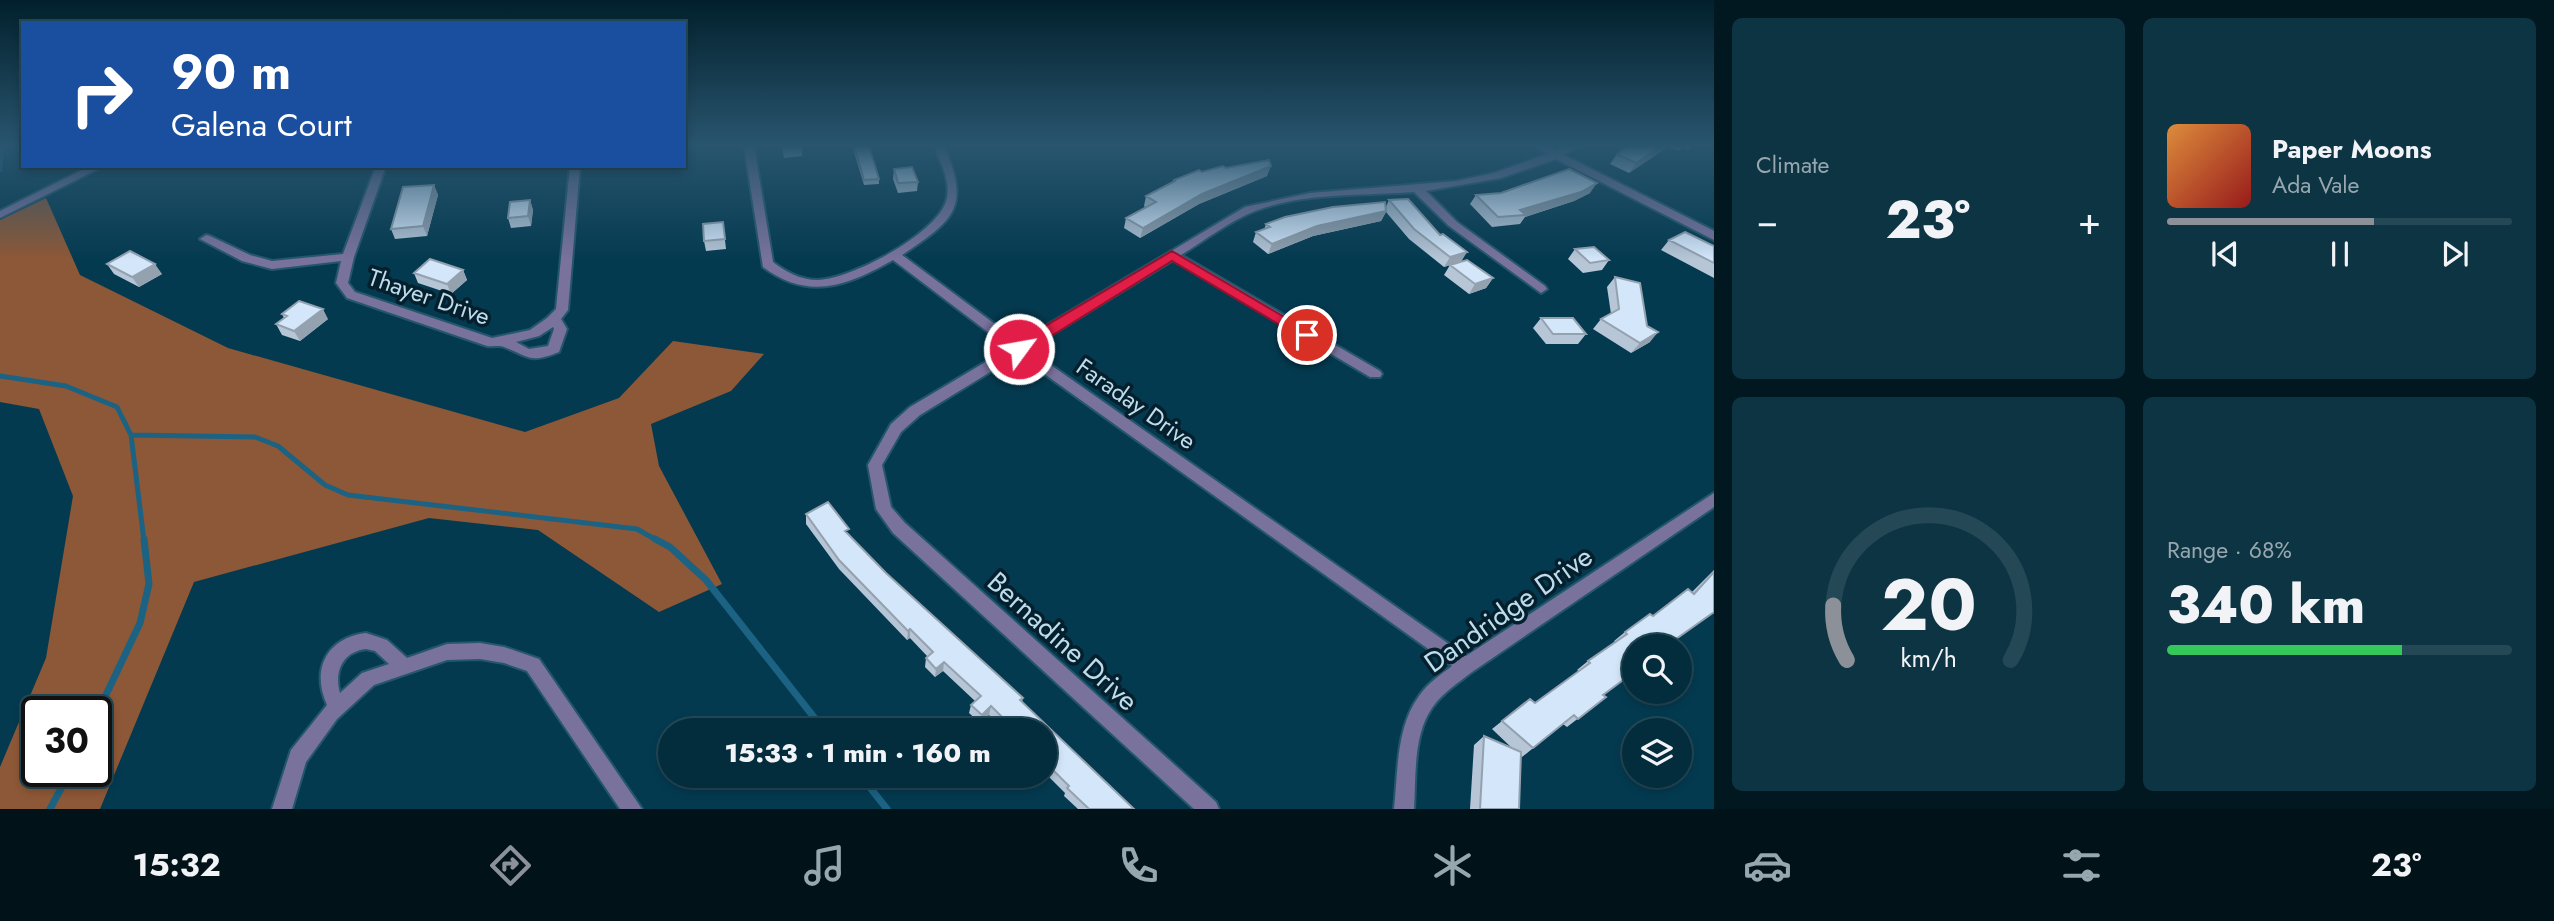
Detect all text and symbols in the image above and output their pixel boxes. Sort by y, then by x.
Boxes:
text: 90 m [171,37,291,107]
icon: right [56,49,147,140]
text: Galena Court [171,102,352,148]
text: Paper Moons [2272,130,2432,168]
text: Climate [1756,148,1829,182]
text: Ada Vale [2272,168,2359,202]
text: 23° [1886,182,1970,258]
text: − [1756,193,1778,248]
text: + [2078,193,2101,248]
icon: previous [2206,235,2244,273]
icon: pause [2321,235,2359,273]
icon: next [2436,235,2474,273]
street label: Thayer Drive [364,259,495,334]
pin [1277,305,1337,365]
position arrow [982,312,1056,386]
icon: arrive [1288,316,1326,354]
street label: Faraday Drive [1069,349,1203,458]
text: Range · 68% [2167,533,2292,567]
street label: Dandridge Drive [1416,536,1601,683]
text: 20 [1881,552,1976,657]
street label: Bernadine Drive [978,562,1147,720]
text: 340 km [2167,567,2365,643]
map controls [1622,634,1692,788]
button: search [1622,634,1692,704]
text: km/h [1900,640,1957,676]
speed limit sign: 30 [21,696,112,787]
button: layers [1622,718,1692,788]
text: 15:33 · 1 min · 160 m [724,734,991,772]
icon: directions [486,841,535,890]
icon: music [800,841,849,890]
icon: phone [1114,841,1163,890]
icon: climate [1428,841,1477,890]
icon: car [1743,841,1792,890]
icon: filters [2057,841,2106,890]
text: 15:32 [133,842,221,888]
text: 23° [2371,842,2421,888]

